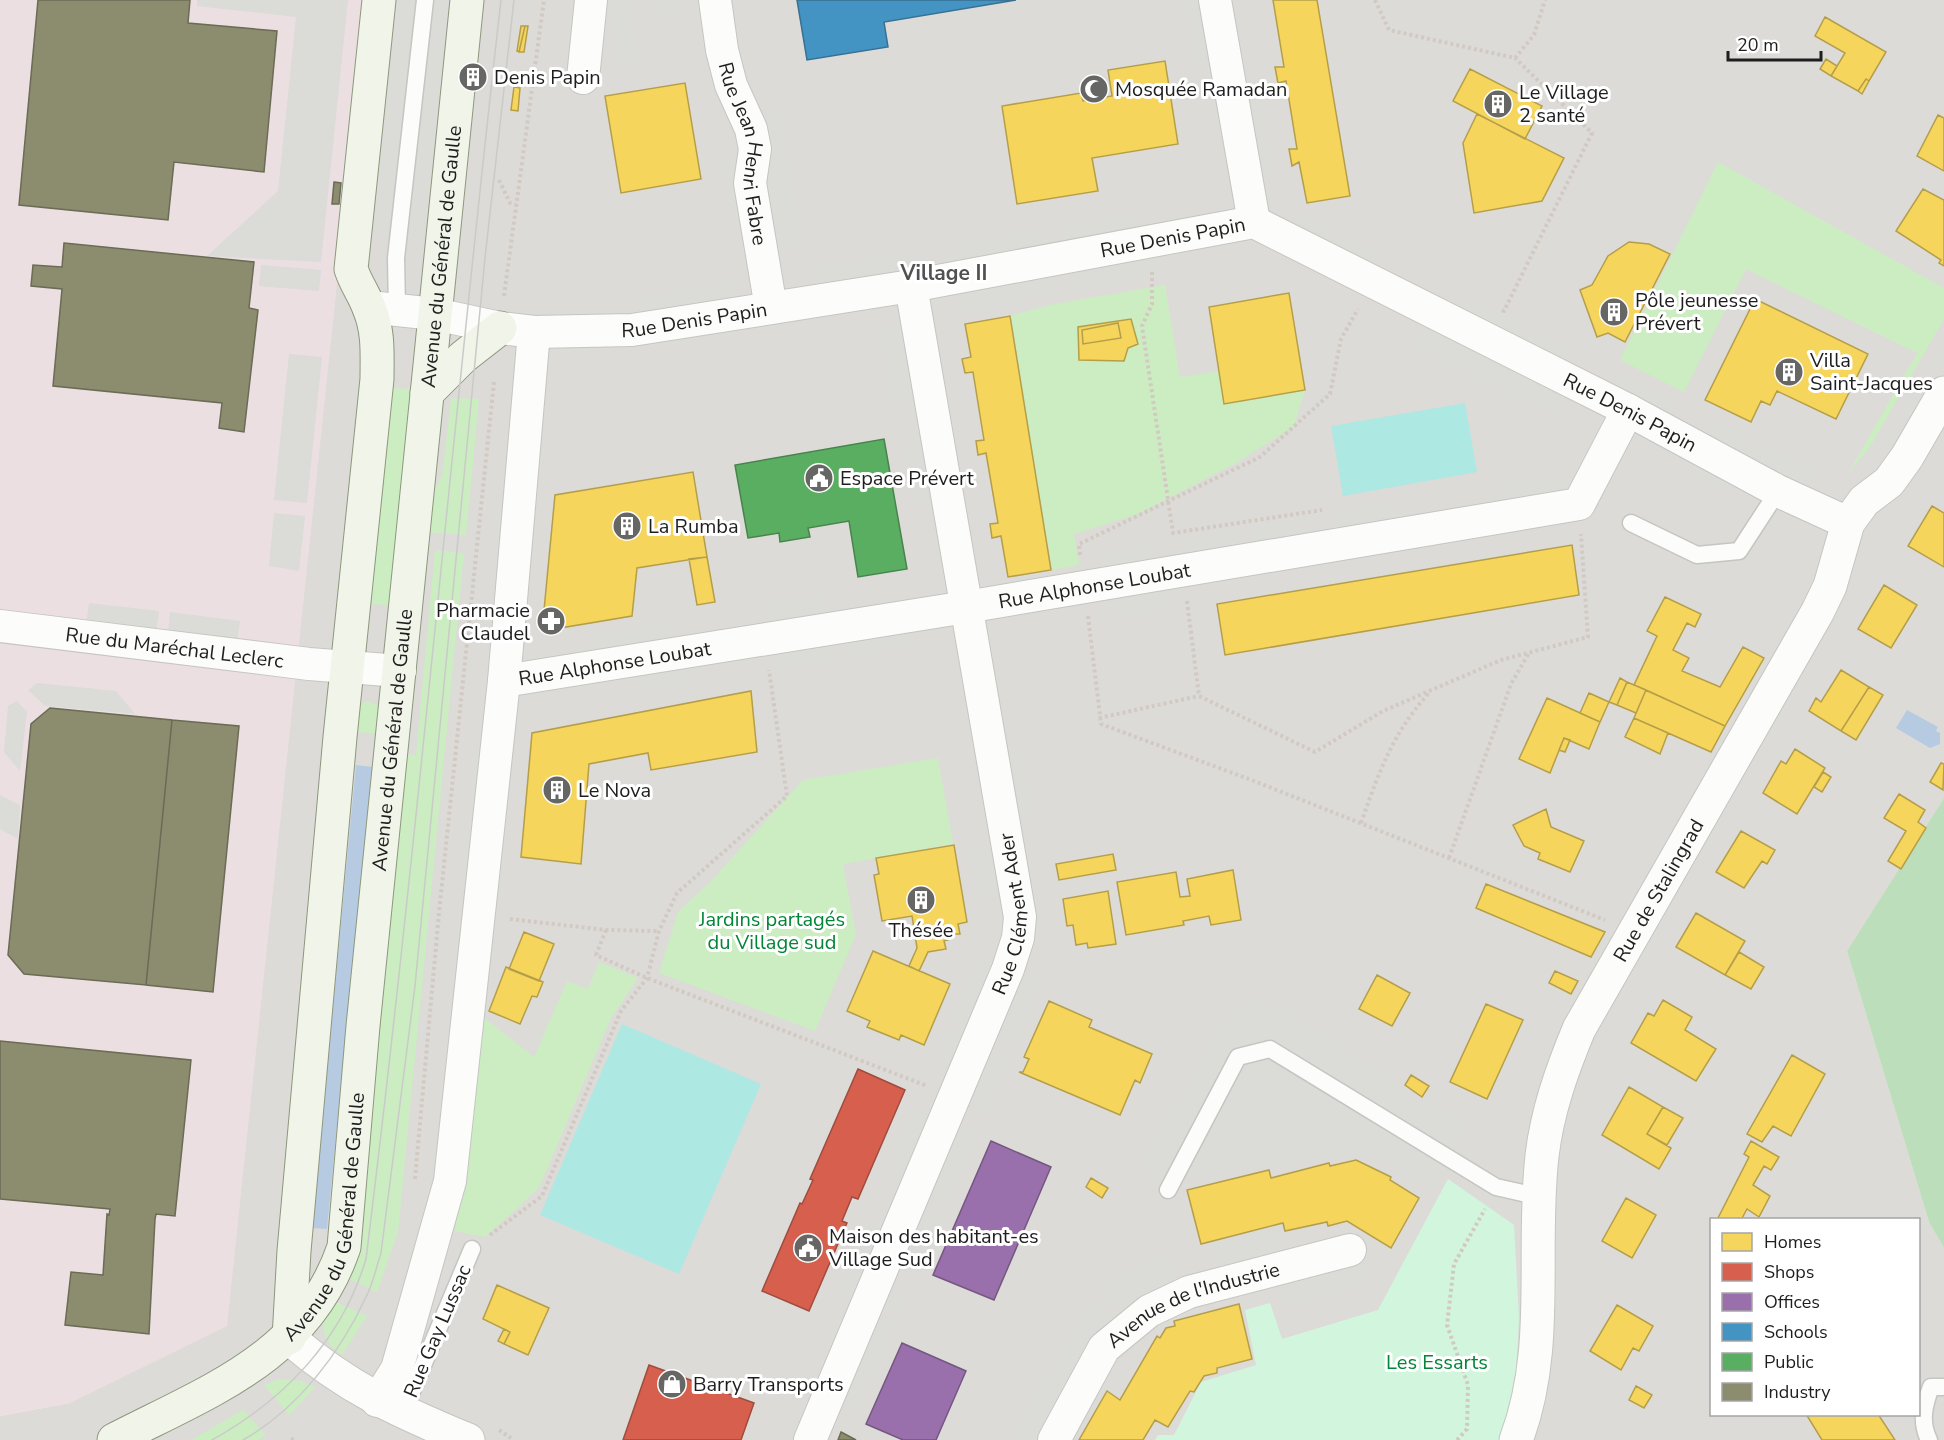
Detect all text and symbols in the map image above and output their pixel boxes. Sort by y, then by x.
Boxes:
scale bar [1728,24,1821,62]
text: 20 m [1737,33,1779,57]
street label: Rue Jean Henri Fabre [712,59,773,247]
building icon: Denis Papin [457,61,489,93]
place label: Denis Papin [494,64,601,91]
mosque icon: Mosquée Ramadan [1078,73,1110,105]
place label: Mosquée Ramadan [1115,76,1287,103]
place label: Le Village 2 santé [1519,79,1609,129]
building icon: Le Village 2 santé [1482,88,1514,120]
street label: Avenue du Général de Gaulle [415,124,468,389]
street label: Rue Denis Papin [1098,211,1248,264]
district label: Village II [900,259,987,287]
place label: Pôle jeunesse Prévert [1635,287,1758,337]
street label: Rue Denis Papin [621,296,769,344]
building icon: Pôle jeunesse Prévert [1598,296,1630,328]
place label: Villa Saint-Jacques [1809,347,1933,397]
building icon: Villa Saint-Jacques [1773,356,1805,388]
street label: Rue Denis Papin [1559,367,1701,459]
public building icon: Espace Prévert [803,462,835,494]
place label: Espace Prévert [840,465,975,492]
building icon: La Rumba [611,510,643,542]
place label: La Rumba [648,513,739,540]
street label: Rue Alphonse Loubat [996,556,1193,615]
place label: Pharmacie Claudel [436,597,530,647]
pharmacy icon: Pharmacie Claudel [535,605,567,637]
street label: Avenue du Général de Gaulle [366,608,419,872]
street label: Rue du Maréchal Leclerc [64,621,285,675]
street label: Rue Alphonse Loubat [517,635,714,692]
building icon: Le Nova [541,774,573,806]
place label: Le Nova [578,777,651,804]
street label: Rue de Stalingrad [1607,814,1710,967]
street label: Rue Clément Ader [986,831,1035,999]
building icon: Thésée [905,884,937,916]
park label: Jardins partagés du Village sud [698,906,845,956]
place label: Thésée [889,917,953,944]
street label: Avenue du Général de Gaulle [277,1091,371,1348]
legend [1710,1218,1920,1416]
place label: Maison des habitant-es Village Sud [828,1223,1039,1273]
text: Homes [1764,1230,1821,1254]
public building icon: Maison des habitant-es Village Sud [792,1232,824,1264]
street label: Avenue de l'Industrie [1101,1256,1283,1354]
text: Shops [1764,1260,1814,1284]
street label: Rue Gay Lussac [397,1261,478,1402]
text: Offices [1764,1290,1820,1314]
text: Schools [1764,1320,1828,1344]
park label: Les Essarts [1386,1349,1488,1376]
text: Public [1764,1350,1814,1374]
shop icon: Barry Transports [656,1368,688,1400]
place label: Barry Transports [693,1371,844,1398]
text: Industry [1764,1380,1831,1404]

